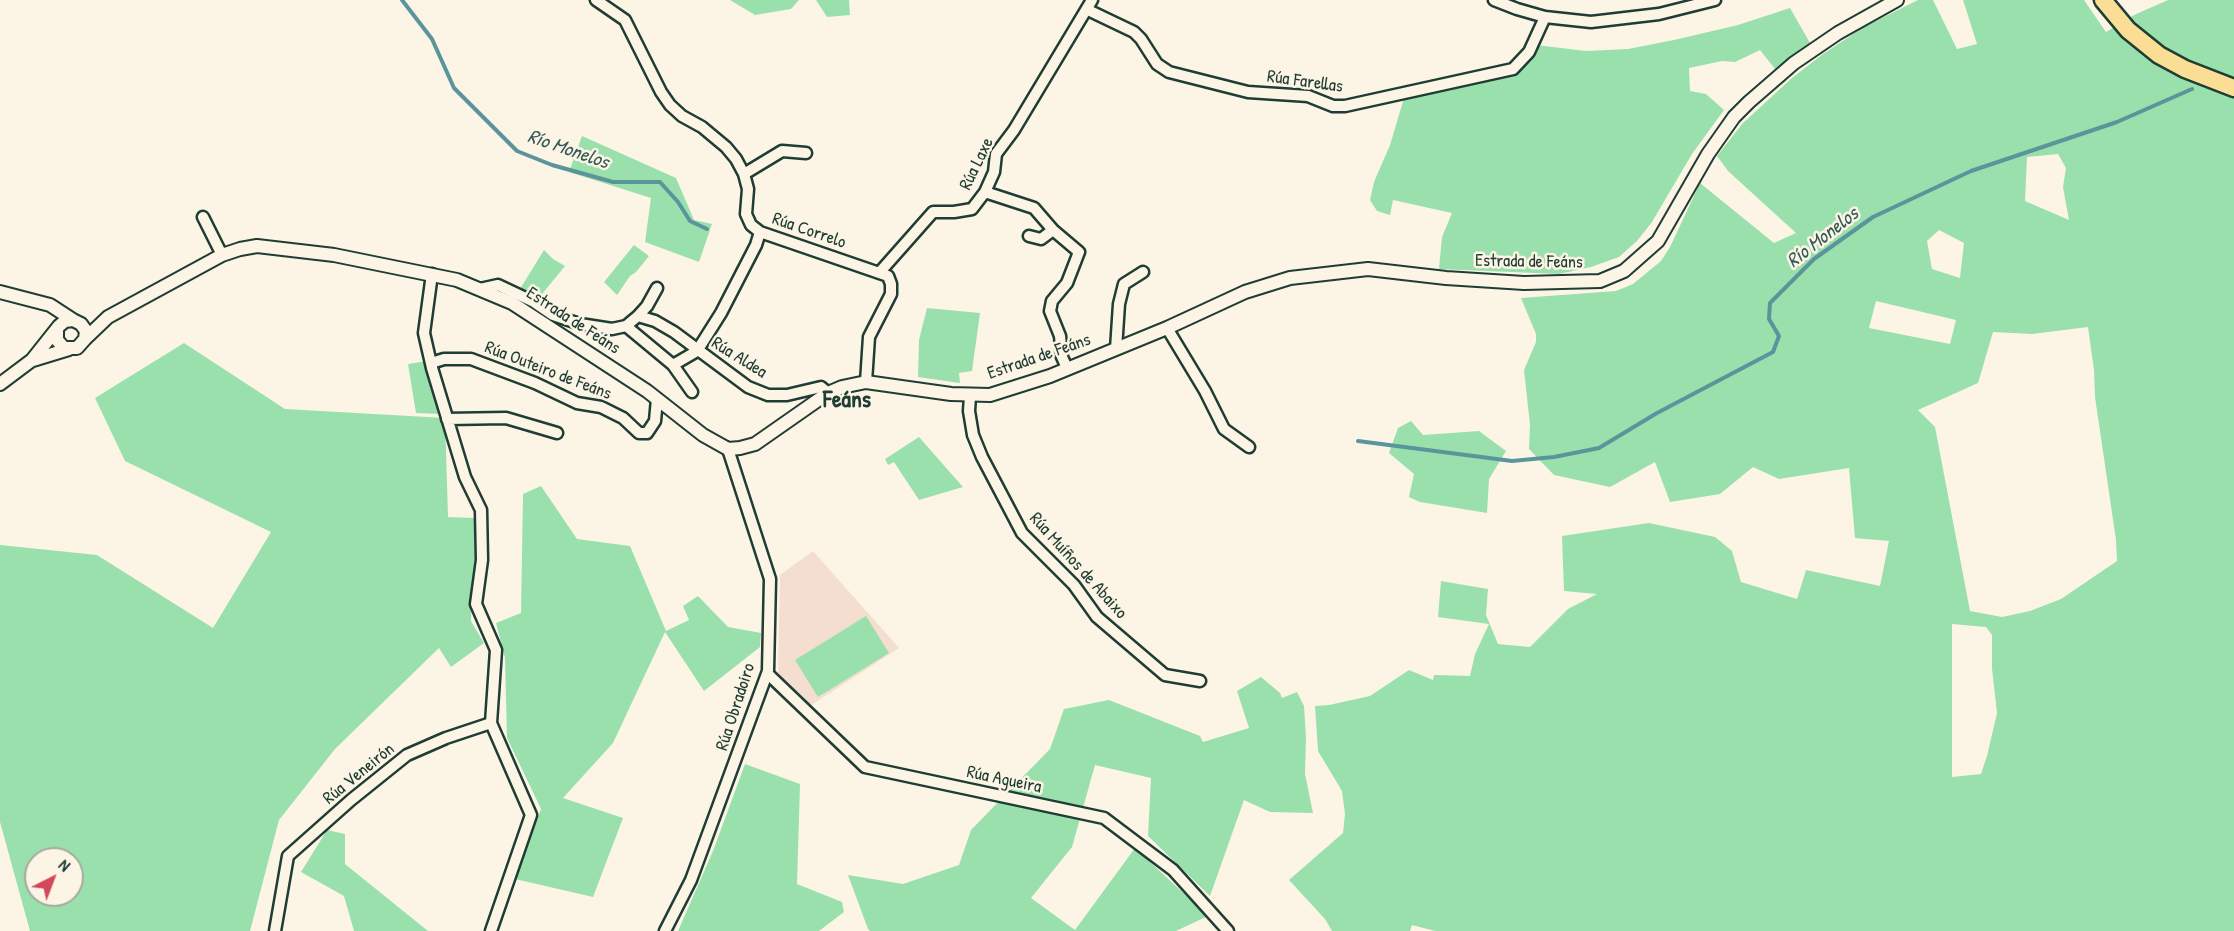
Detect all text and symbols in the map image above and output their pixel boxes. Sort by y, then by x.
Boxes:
street label: Rúa Farellas [1266,66,1344,98]
water label: Río Monelos [524,125,612,175]
street label: Rúa Laxe [955,134,999,194]
water label: Río Monelos [1782,203,1864,273]
street label: Rúa Correlo [769,208,849,254]
street label: Estrada de Feáns [1475,250,1583,274]
street label: Estrada de Feáns [522,283,624,359]
street label: Estrada de Feáns [985,329,1093,385]
street label: Rúa Aldea [707,333,771,383]
street label: Rúa Outeiro de Feáns [482,337,614,405]
district label: Feáns [823,387,871,415]
street label: Rúa Muíños de Abaixo [1025,508,1131,624]
street label: Rúa Obradoiro [712,661,760,753]
street label: Rúa Veneirón [319,739,399,809]
street label: Rúa Agueira [965,762,1043,798]
north arrow [24,847,84,907]
text: N [54,854,75,876]

